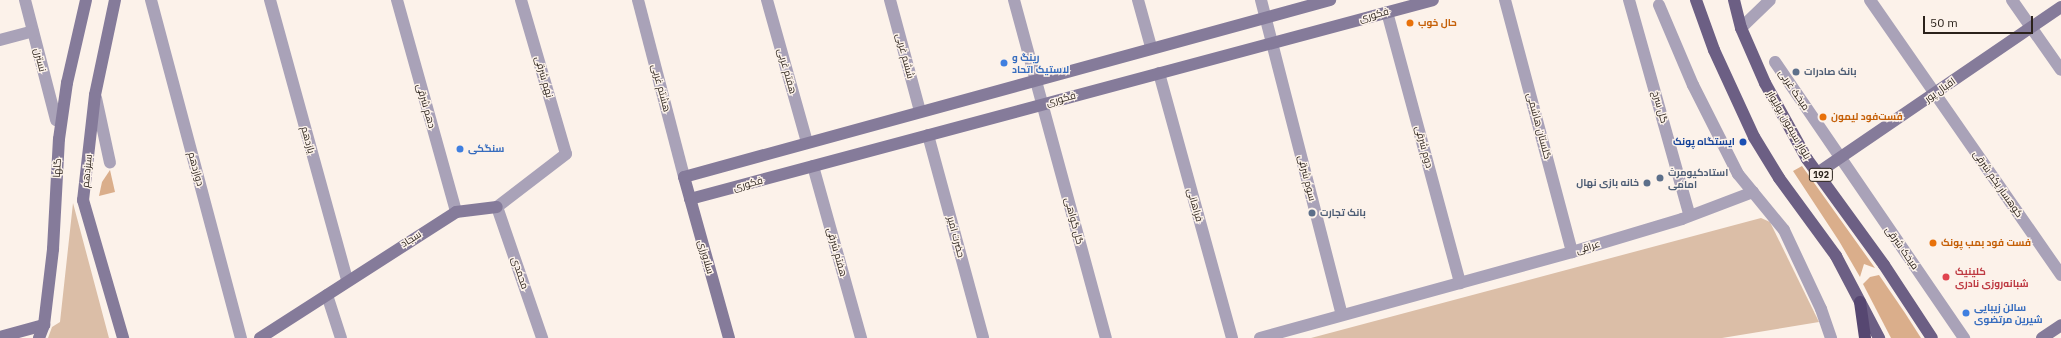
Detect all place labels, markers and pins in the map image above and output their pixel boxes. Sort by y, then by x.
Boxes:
place label: حال خوب [1418,17,1457,29]
marker: حال خوب [1405,18,1415,28]
place label: رینگ و لاستیک اتحاد [1012,51,1069,74]
marker: رینگ و لاستیک اتحاد [999,58,1009,68]
place label: بانک صادرات [1804,66,1857,78]
marker: بانک صادرات [1791,67,1801,77]
place label: فست‌فود لیمون [1831,111,1903,123]
marker: فست‌فود لیمون [1818,112,1828,122]
place label: ایستگاه پونک [1673,136,1735,148]
marker: ایستگاه پونک [1738,137,1748,147]
place label: سنگکی [468,143,504,155]
marker: سنگکی [455,144,465,154]
place label: استادکیومرث امامی [1668,166,1728,190]
marker: استادکیومرث امامی [1655,173,1665,183]
place label: خانه بازی نهال [1576,177,1639,189]
marker: خانه بازی نهال [1642,178,1652,188]
place label: بانک تجارت [1320,207,1366,219]
marker: بانک تجارت [1307,208,1317,218]
place label: فست فود بمب پونک [1941,237,2031,249]
marker: فست فود بمب پونک [1928,238,1938,248]
place label: کلینیک شبانه‌روزی نادری [1955,265,2029,288]
marker: کلینیک شبانه‌روزی نادری [1940,271,1952,283]
place label: سالن زیبایی شیرین مرتضوی [1974,301,2043,324]
marker: سالن زیبایی شیرین مرتضوی [1961,308,1971,318]

